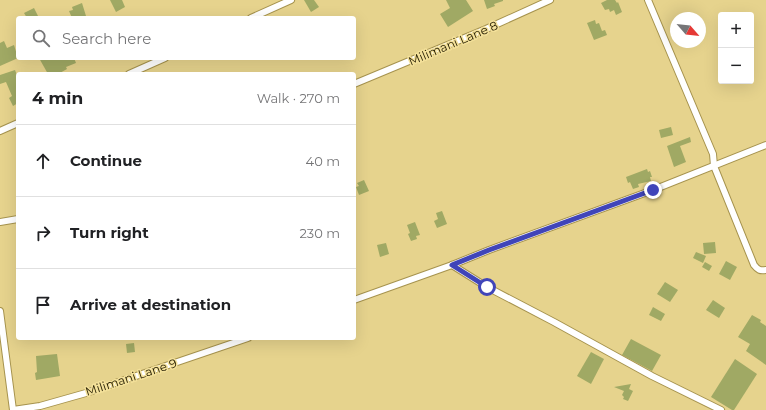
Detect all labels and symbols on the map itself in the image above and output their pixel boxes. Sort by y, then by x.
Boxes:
north arrow [670,12,706,48]
street label: Milimani Lane 8 [406,17,500,69]
route end [644,181,662,199]
route start [478,278,496,296]
street label: Milimani Lane 9 [83,355,179,399]

